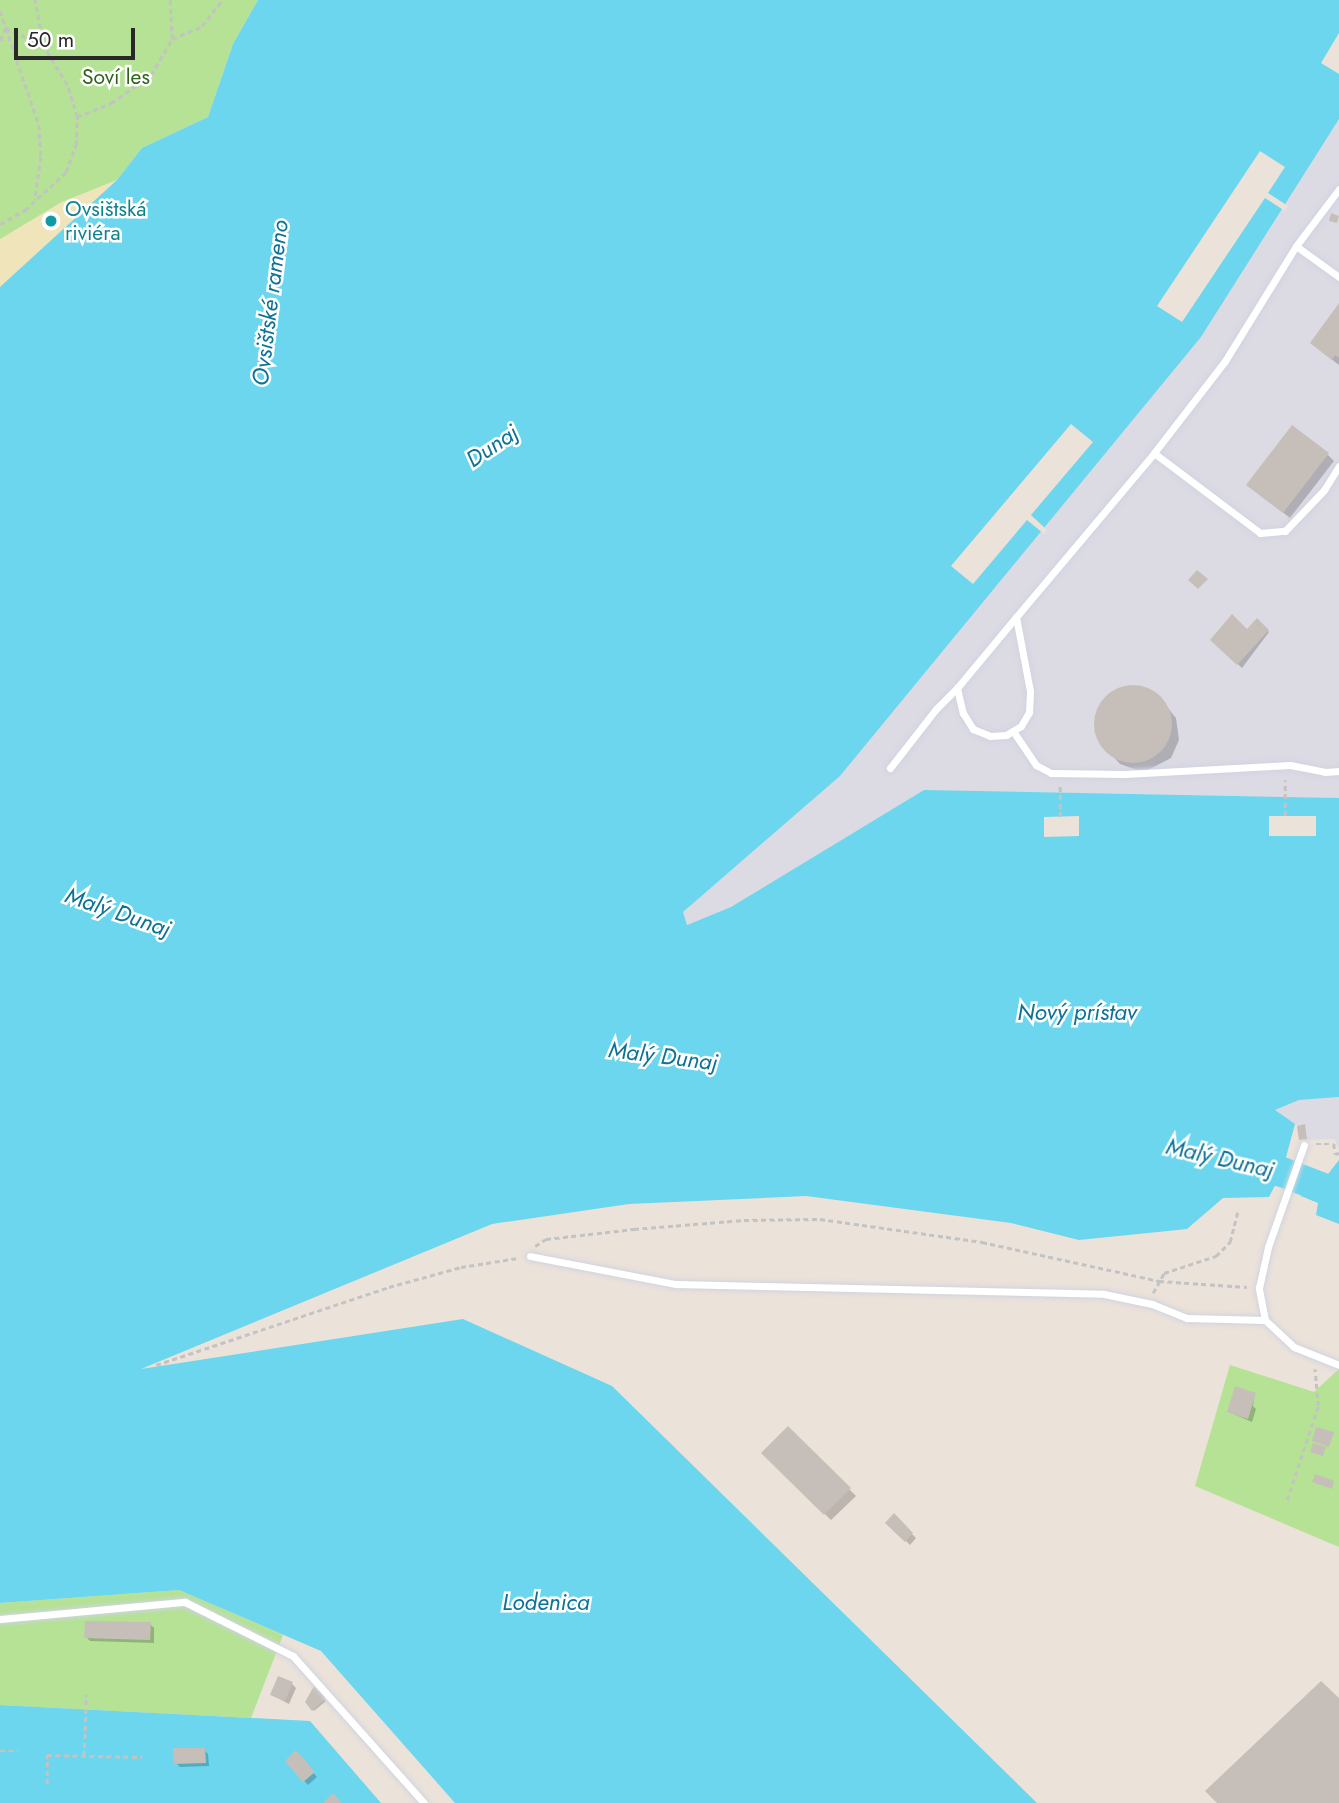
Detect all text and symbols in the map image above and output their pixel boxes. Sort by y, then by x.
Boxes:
scale bar [18,14,138,58]
text: 50 m [27,25,74,55]
park label: Soví les [82,64,150,90]
place label: Ovsištská riviéra [65,196,146,246]
marker: Ovsištská riviéra [43,213,59,229]
water label: Ovsištské rameno [246,218,294,388]
water label: Dunaj [461,419,523,473]
water label: Malý Dunaj [62,881,174,943]
water label: Nový prístav [1017,998,1137,1026]
water label: Malý Dunaj [607,1036,719,1076]
water label: Malý Dunaj [1164,1132,1276,1184]
water label: Lodenica [502,1588,590,1616]

